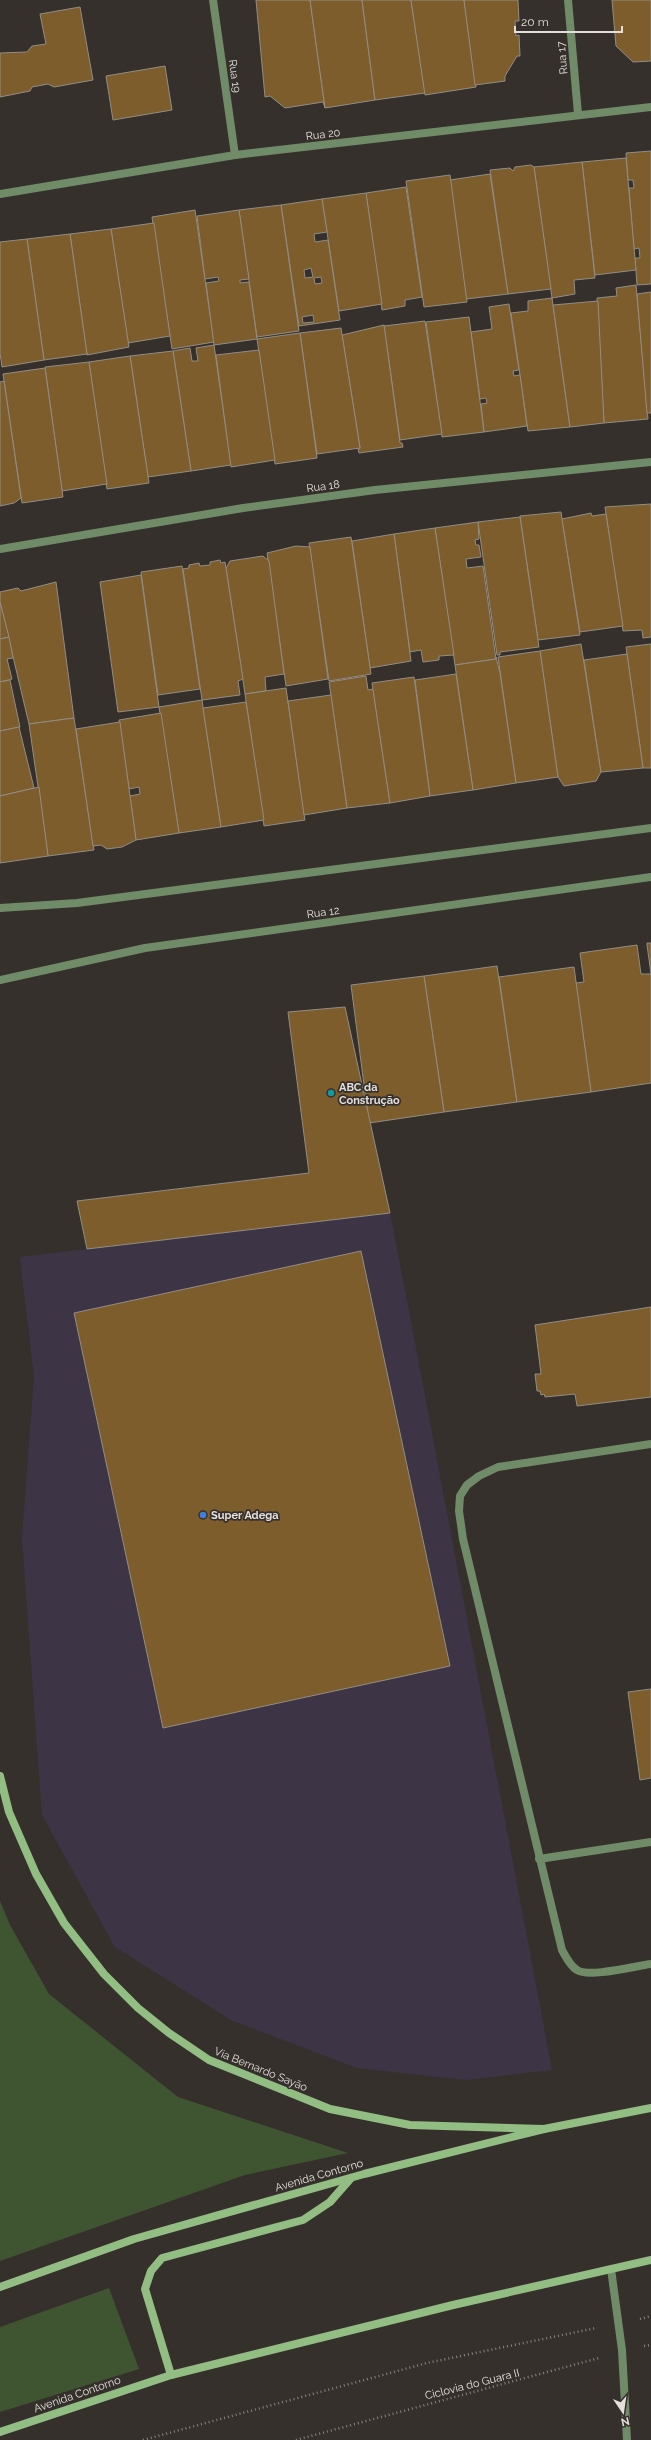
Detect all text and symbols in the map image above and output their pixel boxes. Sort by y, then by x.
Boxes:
scale bar [515,8,622,34]
text: 20 m [521,15,549,29]
street label: Rua 17 [555,41,570,75]
street label: Rua 19 [226,59,243,94]
street label: Rua 20 [305,126,341,143]
street label: Rua 18 [305,478,341,495]
street label: Rua 12 [306,904,341,921]
place label: ABC da Construção [339,1081,400,1107]
marker: ABC da Construção [326,1088,336,1098]
place label: Super Adega [211,1509,279,1522]
marker: Super Adega [198,1510,208,1520]
street label: Via Bernardo Sayão [212,2045,310,2094]
street label: Avenida Contorno [274,2157,365,2194]
street label: Ciclovia do Guara II [423,2366,521,2403]
street label: Avenida Contorno [32,2373,123,2415]
north arrow [603,2392,643,2432]
text: N [620,2414,631,2429]

